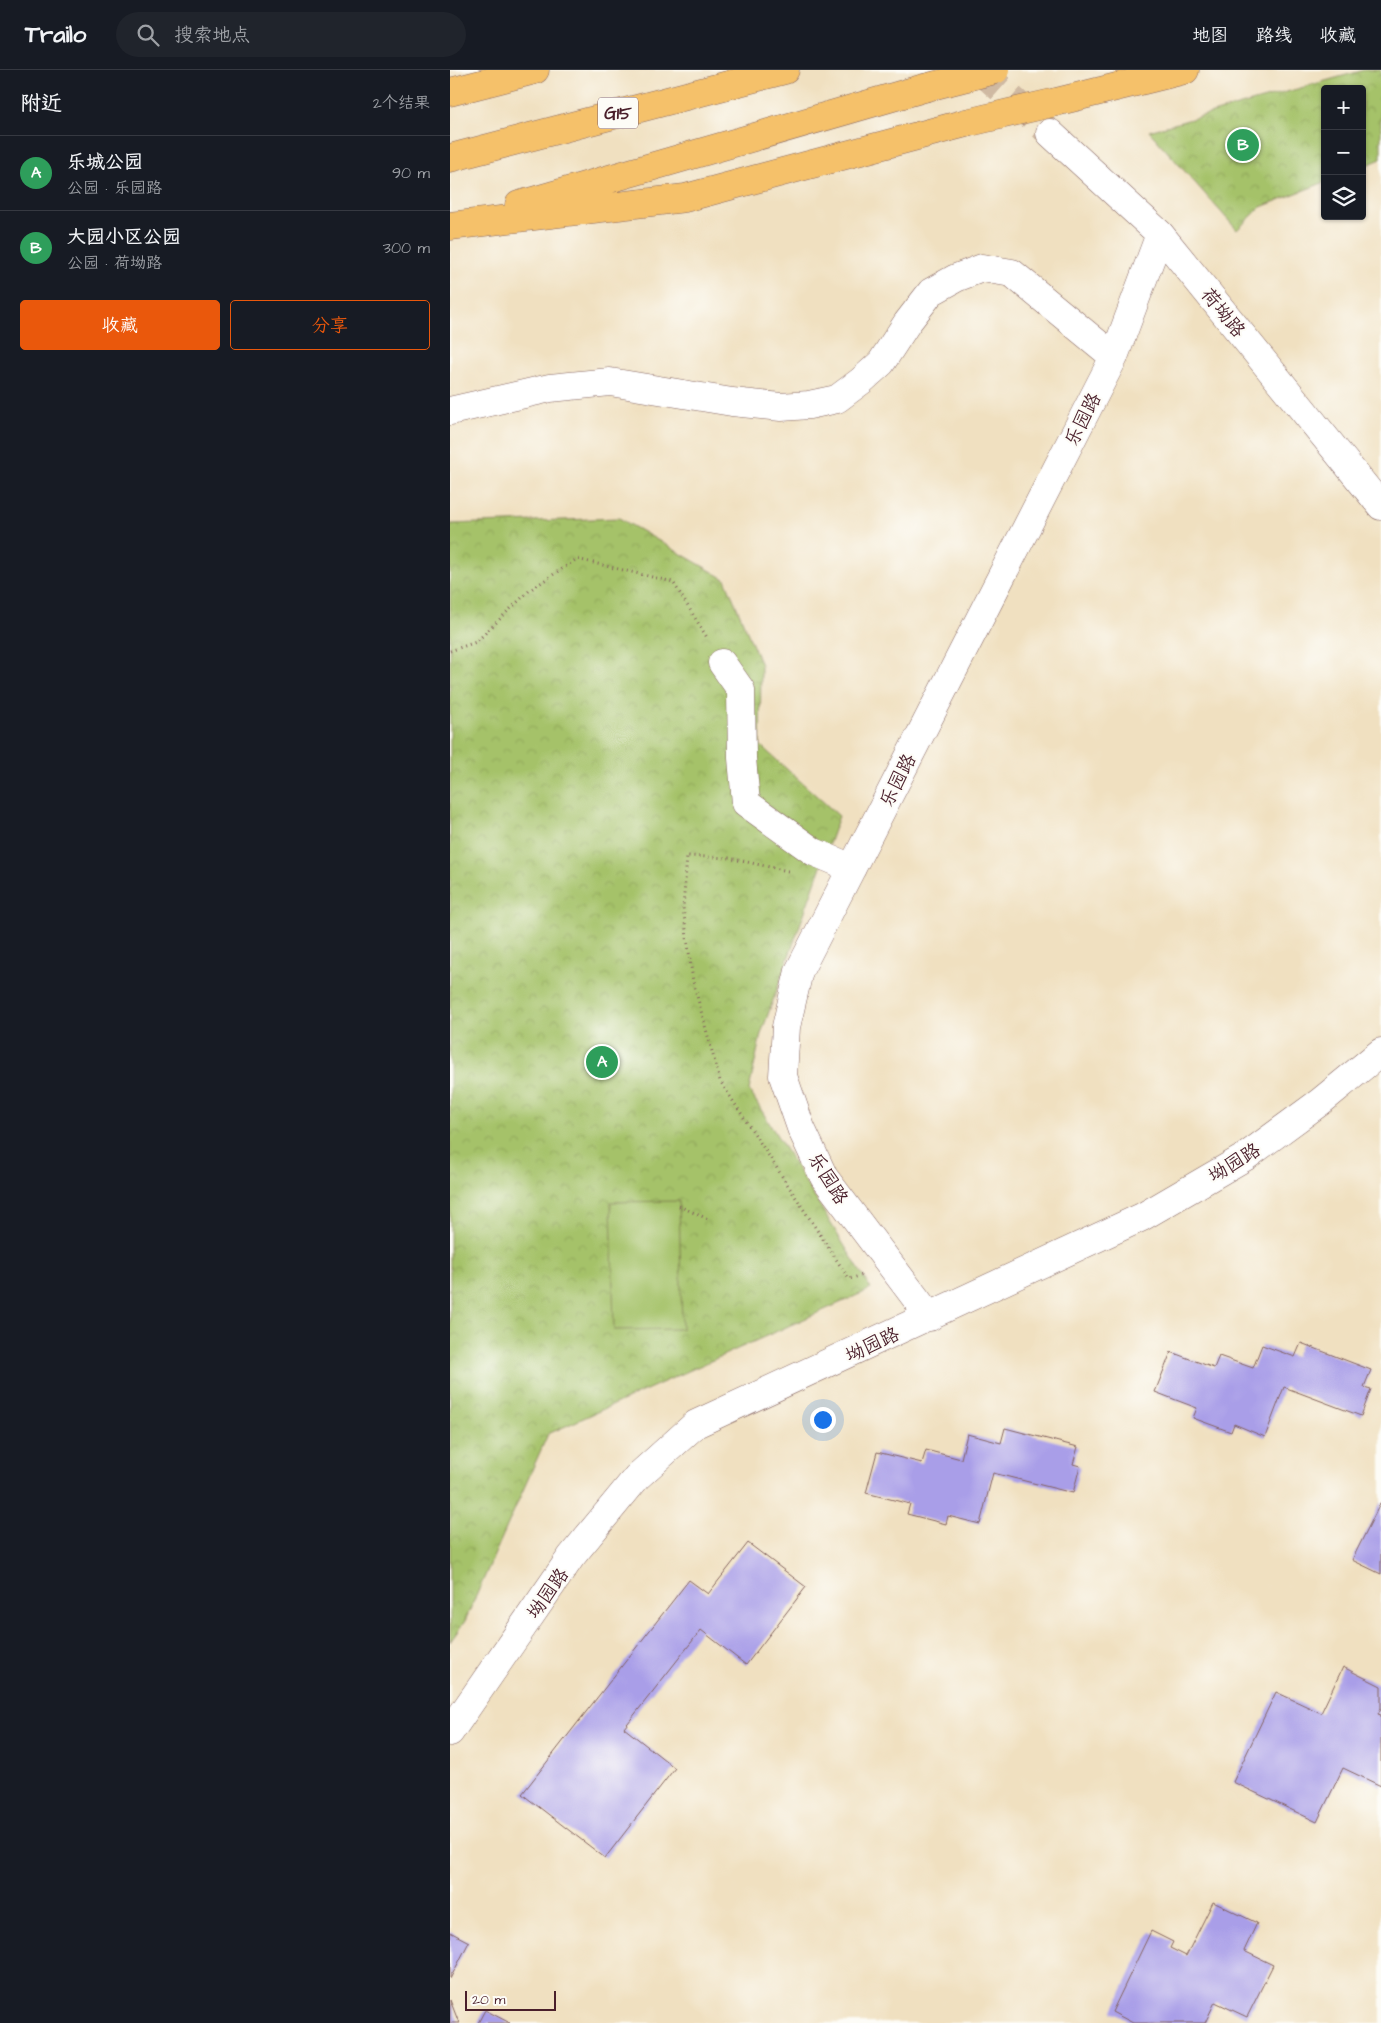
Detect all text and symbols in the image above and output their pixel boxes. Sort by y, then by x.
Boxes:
search box [116,12,466,57]
text: Trailo [25,18,86,52]
icon: search [134,21,162,49]
text: 搜索地点 [174,22,250,49]
text: 地图 [1192,23,1228,48]
text: 路线 [1256,23,1292,48]
text: 收藏 [1320,23,1356,48]
map controls [1321,85,1366,220]
button: + [1321,85,1366,130]
text: 附近 [20,89,62,118]
text: 2个结果 [373,92,430,114]
road number: G15 [598,98,638,128]
pin: B [1227,126,1259,164]
button: − [1321,130,1366,175]
text: 乐城公园 [67,149,143,176]
text: A [31,162,41,184]
text: 90 m [392,162,430,184]
button: layers [1321,175,1366,220]
text: 公园 · 乐园路 [67,177,162,199]
text: 大园小区公园 [67,224,181,251]
text: B [30,237,42,259]
text: 300 m [383,237,430,259]
text: 公园 · 荷坳路 [67,252,162,274]
street label: 荷坳路 [1194,282,1251,344]
button: 收藏 [20,300,220,350]
button: 分享 [230,300,430,350]
street label: 乐园路 [1058,388,1108,451]
street label: 乐园路 [873,749,923,812]
pin: A [586,1043,618,1081]
street label: 坳园路 [1203,1137,1266,1190]
street label: 乐园路 [801,1147,854,1210]
street label: 坳园路 [841,1321,904,1370]
your location [810,1407,836,1433]
street label: 坳园路 [521,1563,576,1625]
scale bar [465,1988,556,2011]
text: 20 m [472,1990,505,2010]

